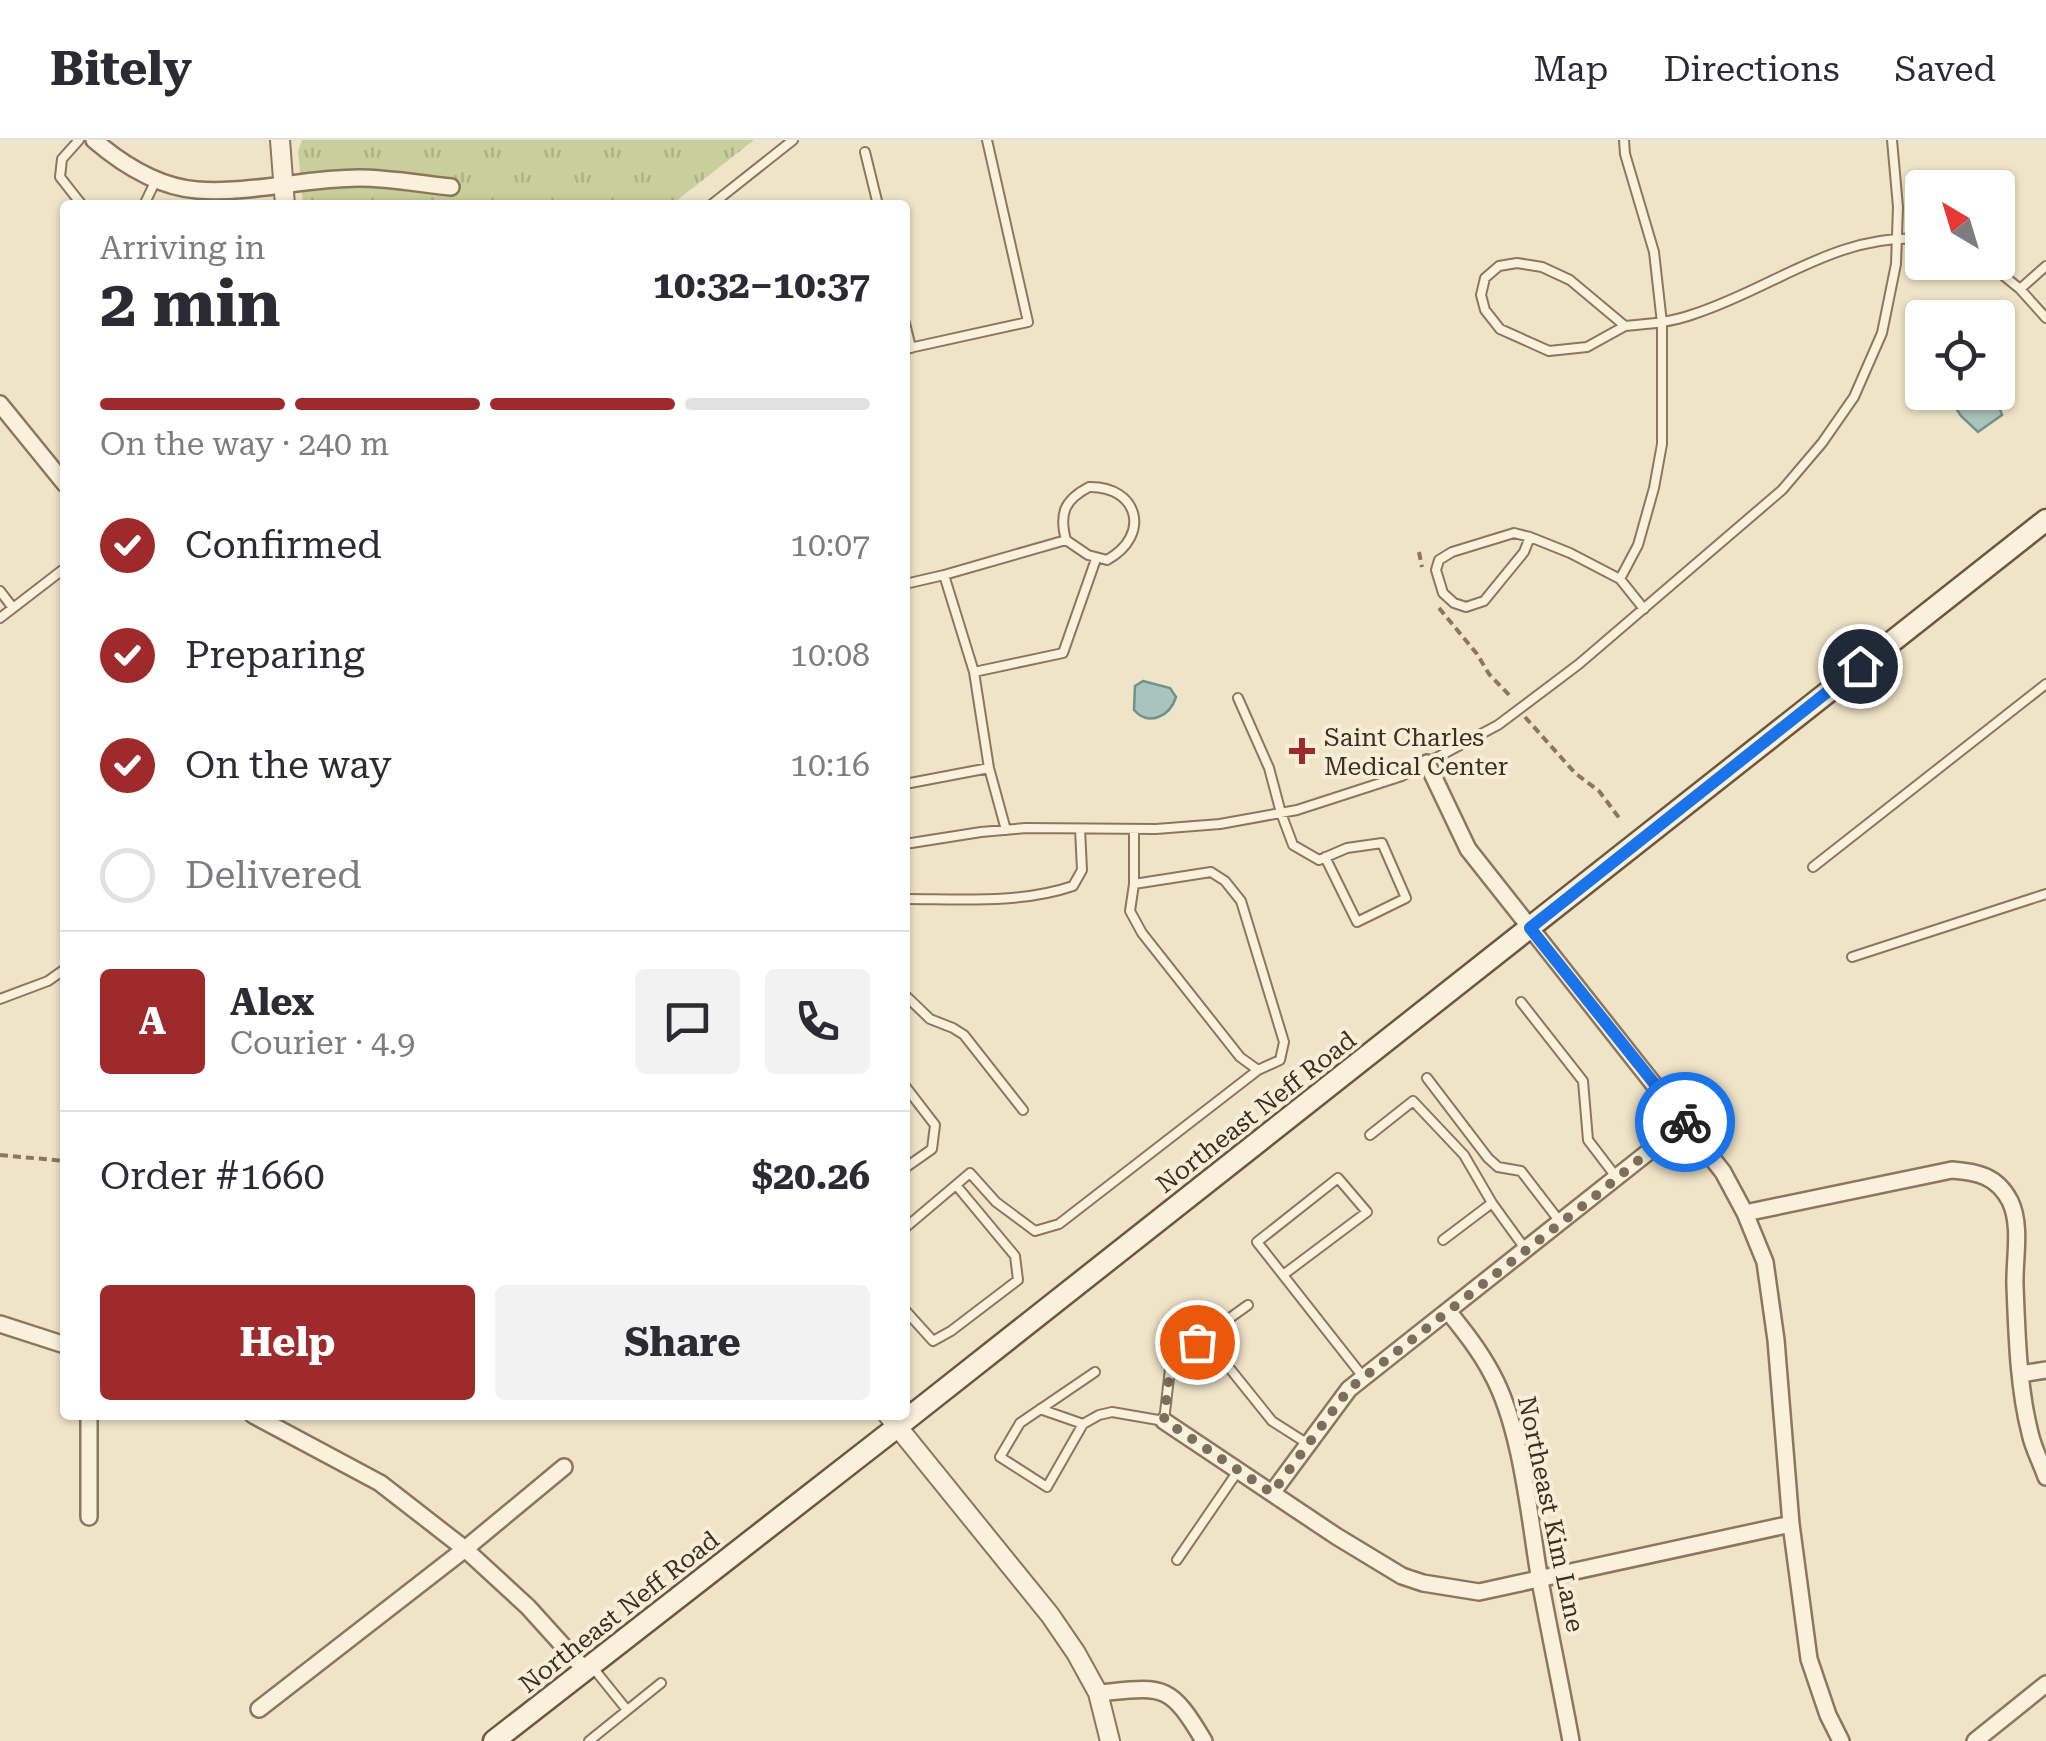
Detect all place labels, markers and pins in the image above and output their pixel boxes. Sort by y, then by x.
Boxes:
pin [1818,624,1903,709]
place label: Saint Charles Medical Center [1324,723,1508,781]
marker: Saint Charles Medical Center [1289,738,1315,764]
pin [1155,1300,1240,1385]

